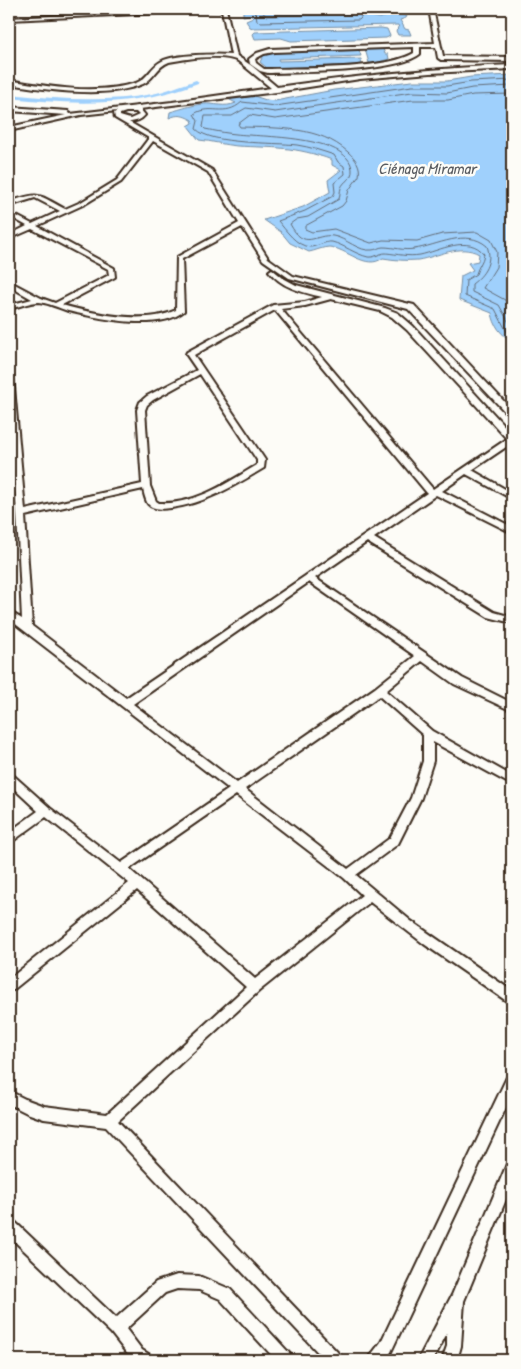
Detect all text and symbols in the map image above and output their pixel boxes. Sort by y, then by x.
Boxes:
water label: Ciénaga Miramar [378,157,478,179]

